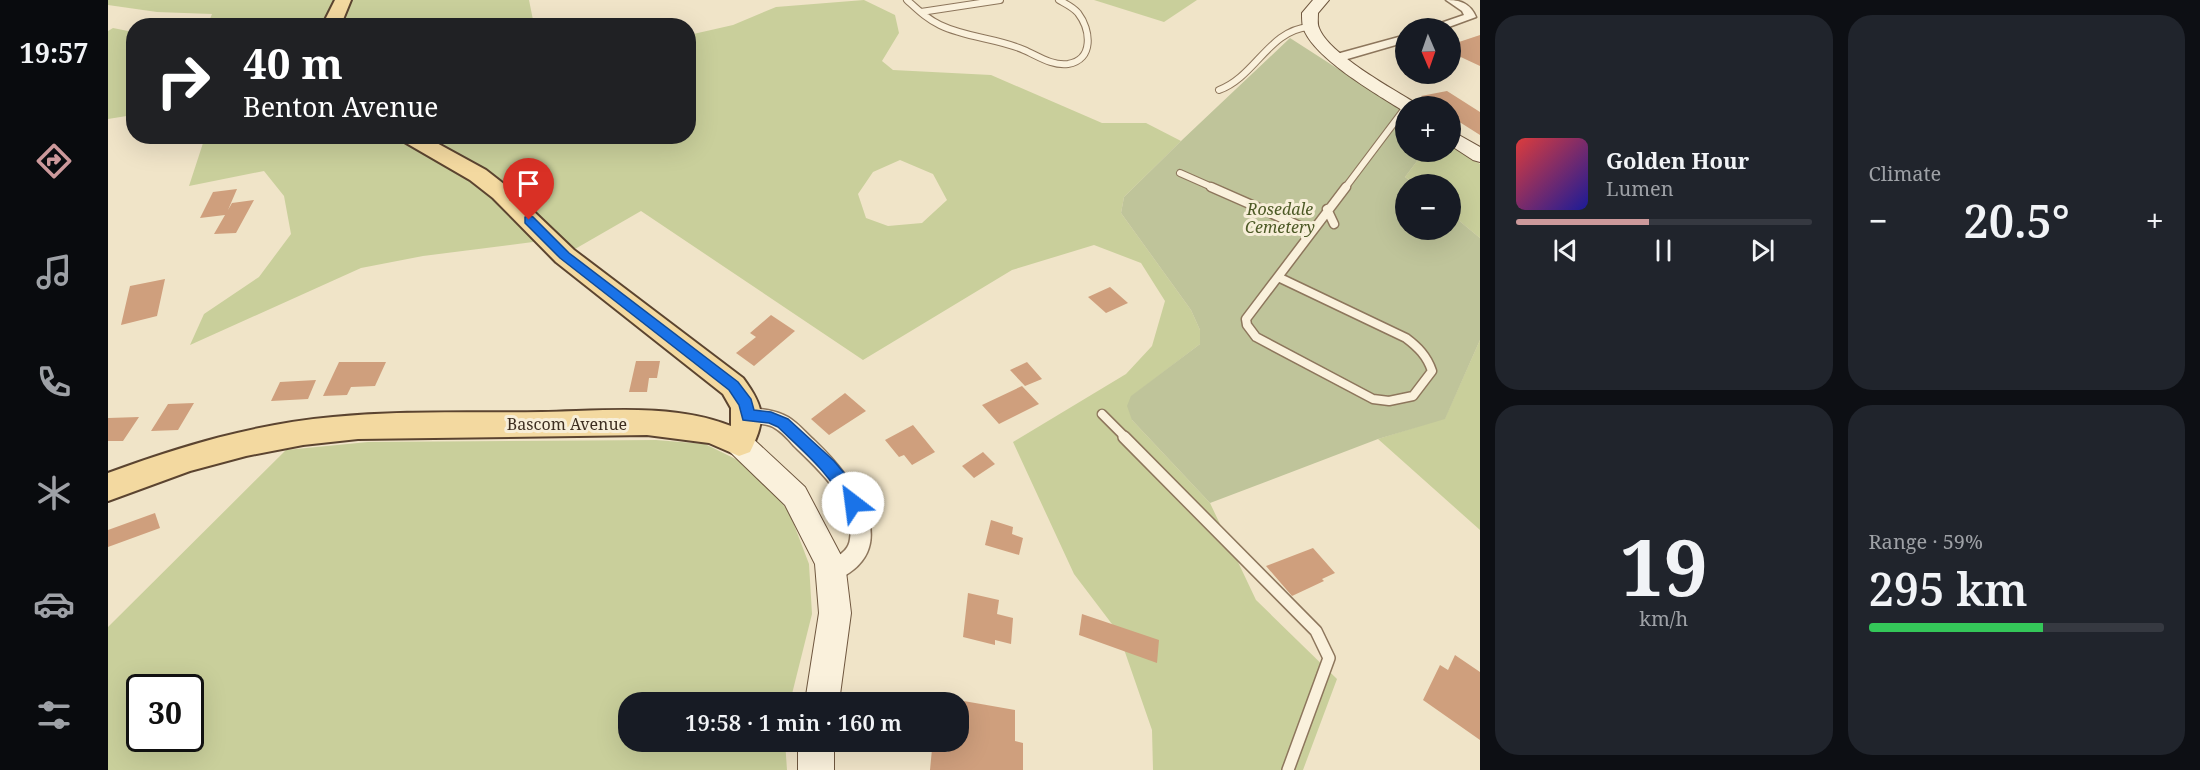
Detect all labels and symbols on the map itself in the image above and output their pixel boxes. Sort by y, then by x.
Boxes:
north arrow [1395,18,1461,84]
pin [503,158,554,220]
park label: Rosedale Cemetery [1245,198,1315,238]
street label: Bascom Avenue [507,413,627,435]
position arrow [821,471,885,535]
speed limit sign: 30 [126,674,204,752]

